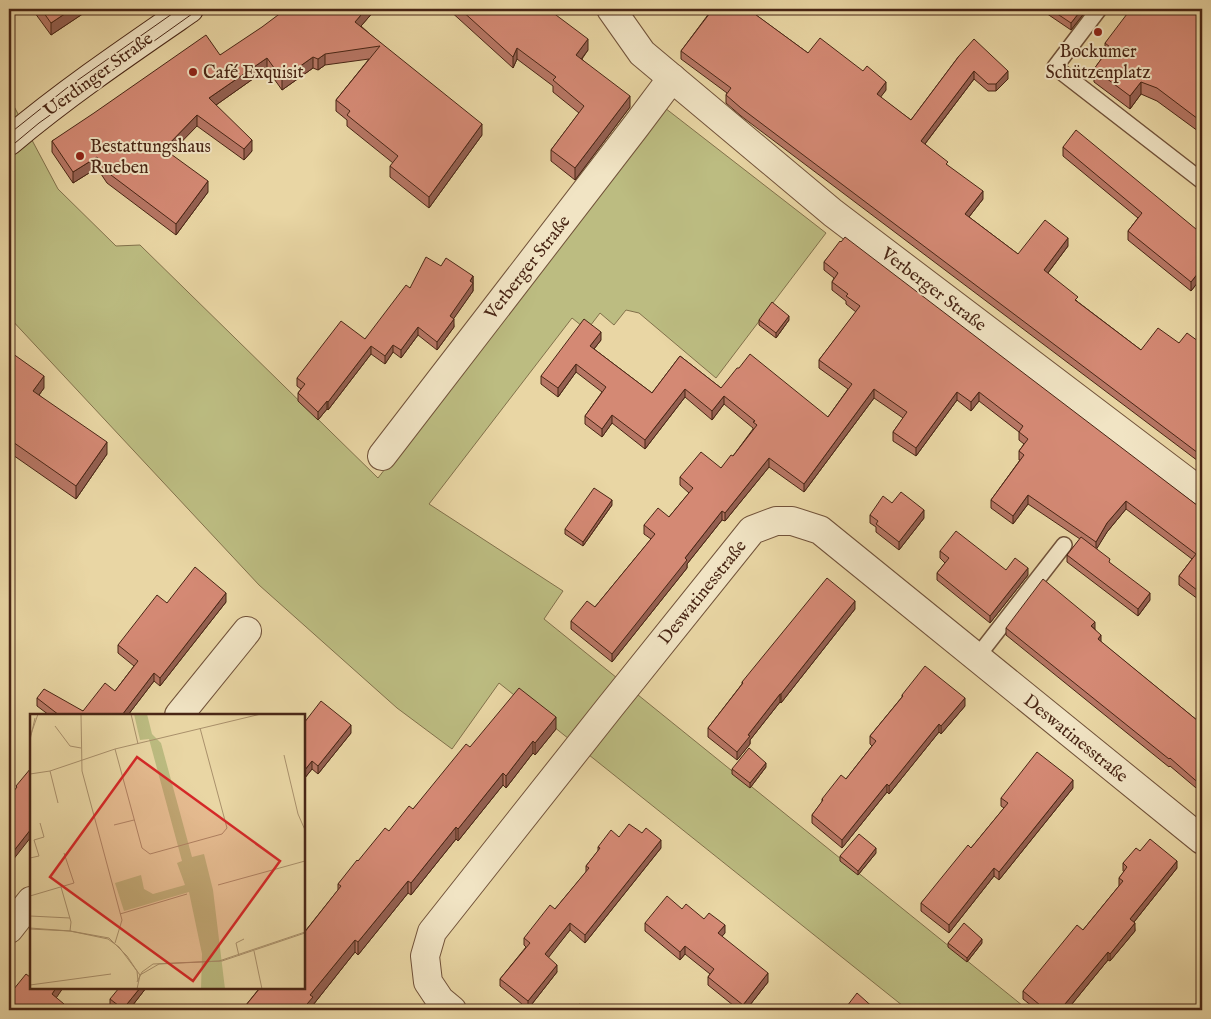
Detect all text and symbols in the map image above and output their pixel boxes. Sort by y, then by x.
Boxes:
marker: Bockumer Schützenplatz [1092,26,1104,38]
street label: Uerdinger Straße [40,28,158,123]
place label: Bockumer Schützenplatz [1045,41,1151,85]
place label: Café Exquisit [203,62,304,85]
marker: Café Exquisit [187,66,199,78]
place label: Bestattungshaus Rueben [90,136,211,180]
marker: Bestattungshaus Rueben [74,150,86,162]
street label: Verberger Straße [480,211,576,325]
street label: Verberger Straße [875,242,990,337]
street label: Deswatinesstraße [654,536,752,650]
street label: Deswatinesstraße [1018,690,1132,788]
inset map [30,714,305,989]

